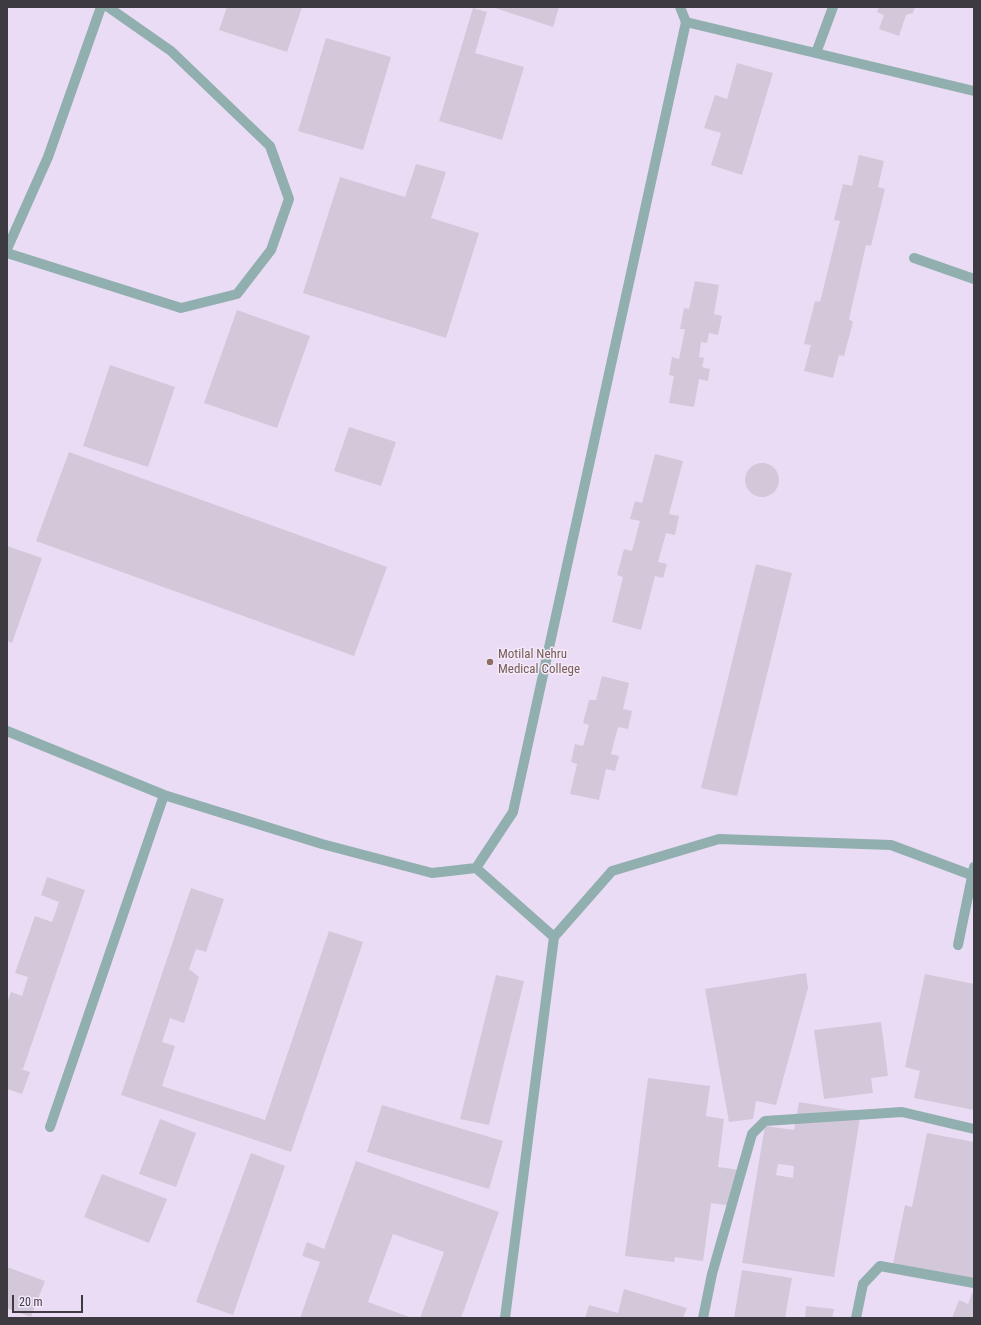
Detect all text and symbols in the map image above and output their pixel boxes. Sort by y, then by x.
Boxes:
place label: Motilal Nehru Medical College [498,647,580,678]
marker: Motilal Nehru Medical College [485,657,495,667]
scale bar [14,1287,85,1313]
text: 20 m [19,1295,43,1309]

